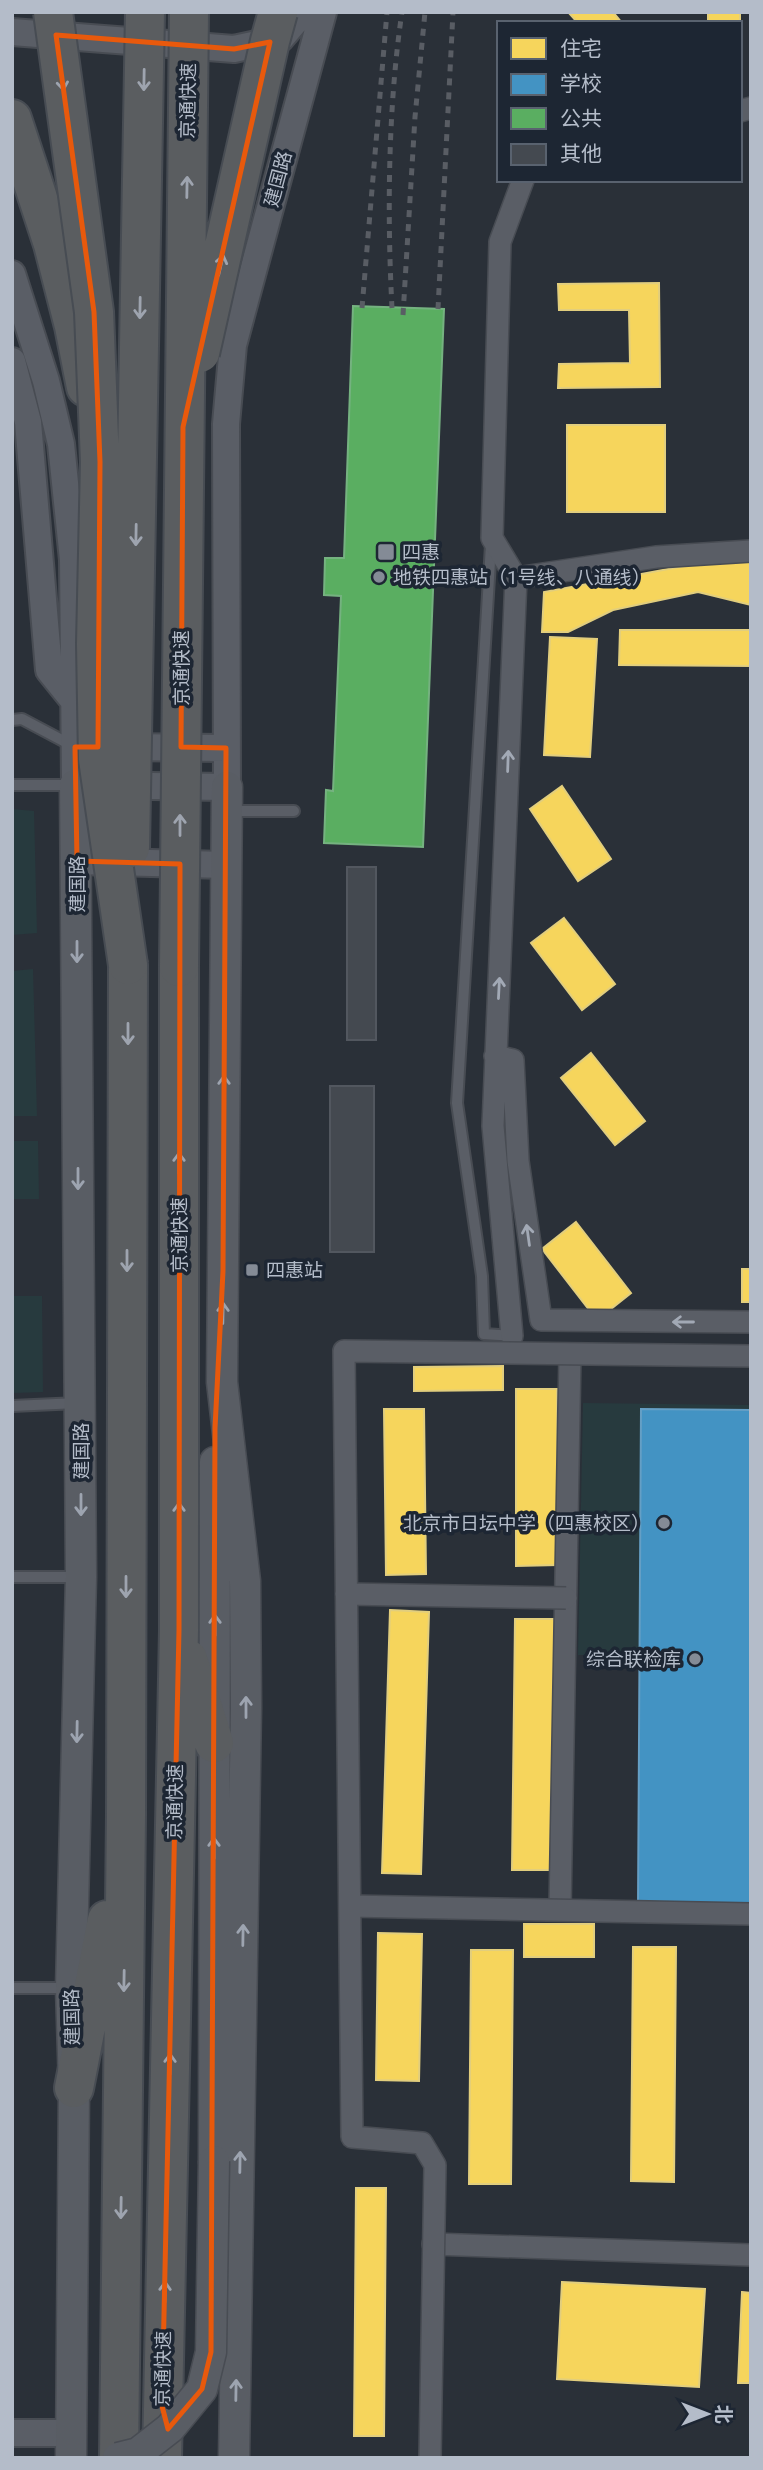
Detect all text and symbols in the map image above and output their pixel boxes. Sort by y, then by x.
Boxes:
legend [497,21,742,182]
text: 住宅 [560,37,602,61]
street label: 京通快速 [176,63,200,139]
one-way arrow [56,68,69,91]
one-way arrow [137,69,151,92]
text: 学校 [560,72,602,96]
text: 公共 [560,107,602,131]
text: 其他 [560,142,602,166]
street label: 建国路 [260,148,296,210]
one-way arrow [180,176,194,199]
one-way arrow [214,254,228,277]
one-way arrow [133,296,147,319]
one-way arrow [129,524,142,547]
place label: 四惠 [402,541,440,564]
marker: 四惠 [376,542,396,562]
place label: 地铁四惠站（1号线、八通线） [393,566,651,589]
marker: 地铁四惠站（1号线、八通线） [371,569,387,585]
street label: 京通快速 [170,630,193,706]
one-way arrow [502,749,515,772]
one-way arrow [173,814,187,837]
street label: 建国路 [66,855,89,913]
one-way arrow [70,940,84,963]
one-way arrow [492,977,505,1000]
one-way arrow [121,1022,135,1045]
one-way arrow [217,1075,231,1098]
one-way arrow [172,1152,186,1175]
one-way arrow [71,1167,85,1190]
street label: 京通快速 [168,1197,191,1273]
one-way arrow [522,1225,535,1247]
one-way arrow [120,1249,134,1272]
place label: 四惠站 [266,1259,323,1282]
marker: 四惠站 [244,1262,260,1278]
one-way arrow [216,1302,230,1325]
one-way arrow [671,1315,694,1329]
street label: 建国路 [70,1422,93,1480]
one-way arrow [74,1493,88,1516]
one-way arrow [172,1502,186,1525]
place label: 北京市日坛中学（四惠校区） [403,1512,650,1535]
marker: 北京市日坛中学（四惠校区） [656,1515,672,1531]
one-way arrow [119,1575,133,1598]
one-way arrow [208,1614,222,1637]
place label: 综合联检库 [586,1648,681,1671]
marker: 综合联检库 [687,1651,703,1667]
one-way arrow [239,1696,253,1719]
one-way arrow [71,1720,84,1743]
street label: 京通快速 [163,1764,187,1840]
one-way arrow [207,1837,221,1860]
one-way arrow [236,1923,250,1946]
one-way arrow [117,1969,131,1992]
street label: 建国路 [60,1988,84,2046]
one-way arrow [163,2053,176,2076]
one-way arrow [233,2151,247,2174]
one-way arrow [114,2197,128,2220]
one-way arrow [158,2280,172,2303]
street label: 京通快速 [151,2331,175,2407]
one-way arrow [230,2378,243,2401]
north arrow [672,2379,742,2449]
text: 北 [712,2404,735,2424]

